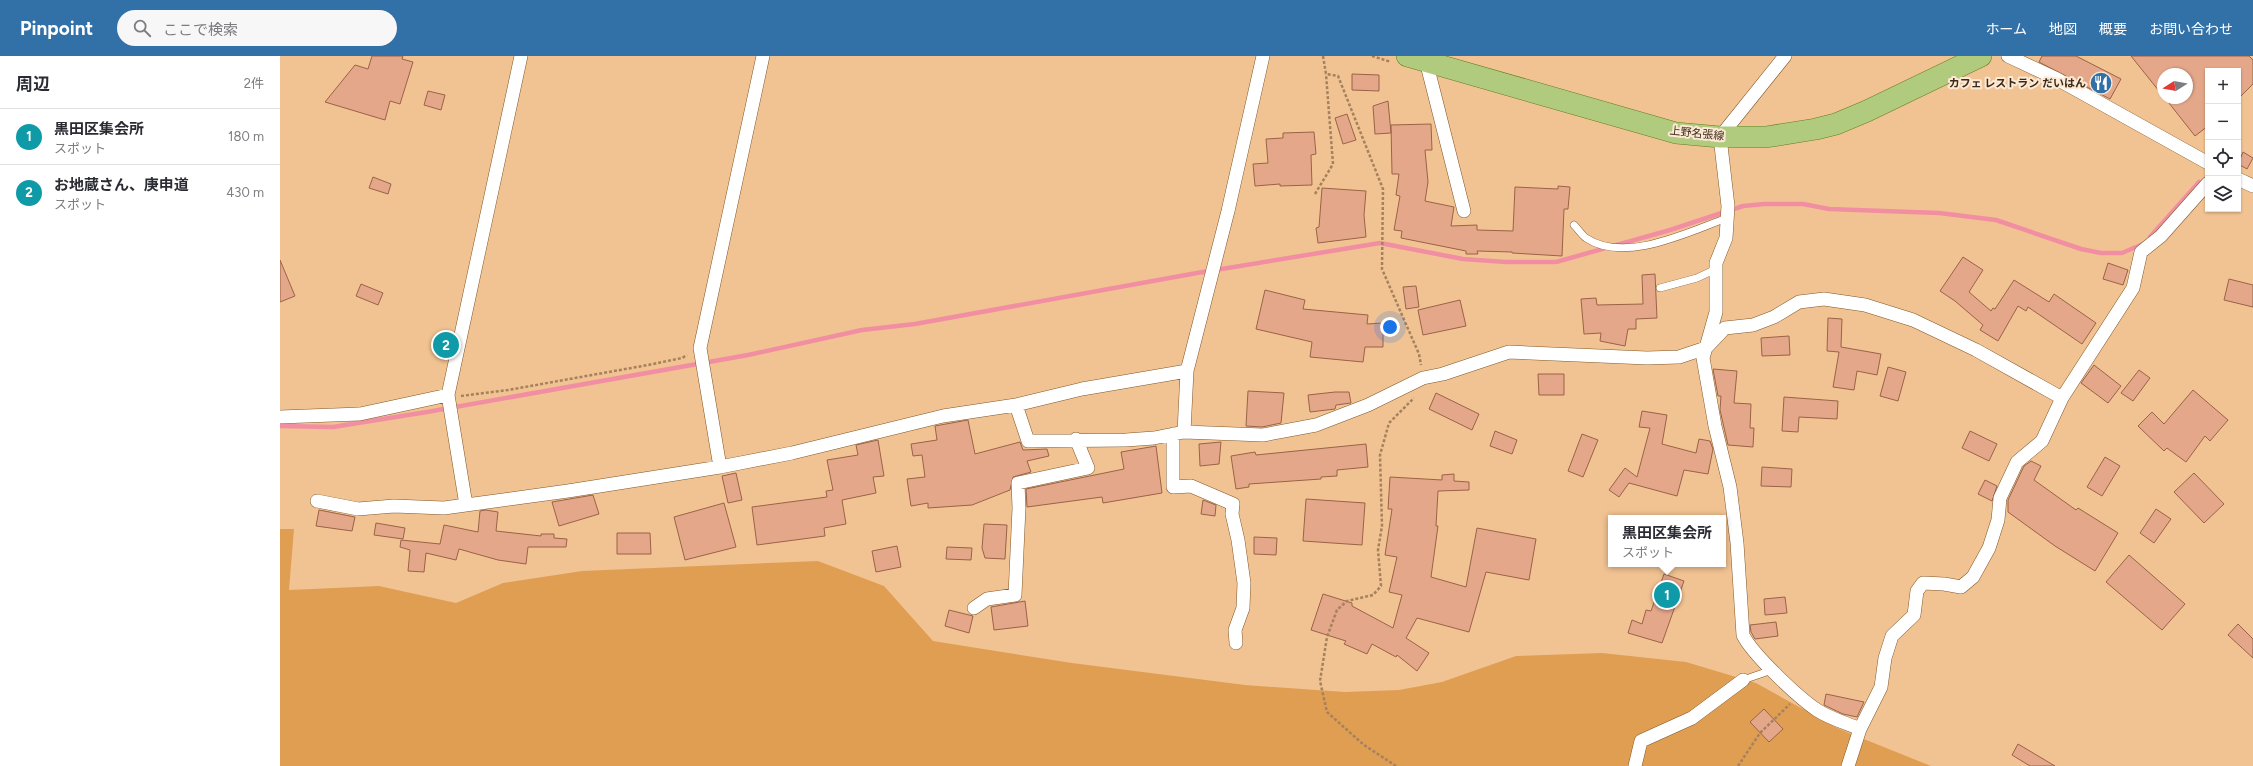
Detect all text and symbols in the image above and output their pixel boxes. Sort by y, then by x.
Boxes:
search box [117,10,397,46]
text: Pinpoint [20,17,93,40]
icon: search [131,17,153,39]
text: ここで検索 [163,21,238,39]
text: ホーム [1985,21,2027,38]
text: 地図 [2049,21,2077,38]
text: 概要 [2099,21,2127,38]
text: お問い合わせ [2149,21,2233,38]
north arrow [2157,68,2193,104]
map controls [2205,68,2241,212]
button: + [2205,68,2241,104]
restaurant icon: カフェ レストラン だいはん [2088,70,2114,96]
text: 周辺 [16,74,50,94]
text: 2件 [244,76,264,91]
place label: カフェ レストラン だいはん [1949,77,2086,90]
button: − [2205,104,2241,140]
text: 黒田区集会所 [54,120,144,138]
street label: 上野名張線 [1669,124,1725,143]
text: 1 [26,129,32,144]
text: 180 m [228,129,264,144]
button: locate [2205,140,2241,176]
text: スポット [54,141,106,156]
text: お地蔵さん、庚申道 [54,176,189,194]
button: layers [2205,176,2241,212]
text: 2 [25,185,33,200]
text: 430 m [226,185,264,200]
text: スポット [54,197,106,212]
your location [1380,317,1400,337]
pin: 2 [433,330,459,360]
popup [1608,515,1726,567]
text: 黒田区集会所 [1622,524,1712,542]
text: スポット [1622,545,1674,560]
pin: 1 [1654,580,1680,610]

